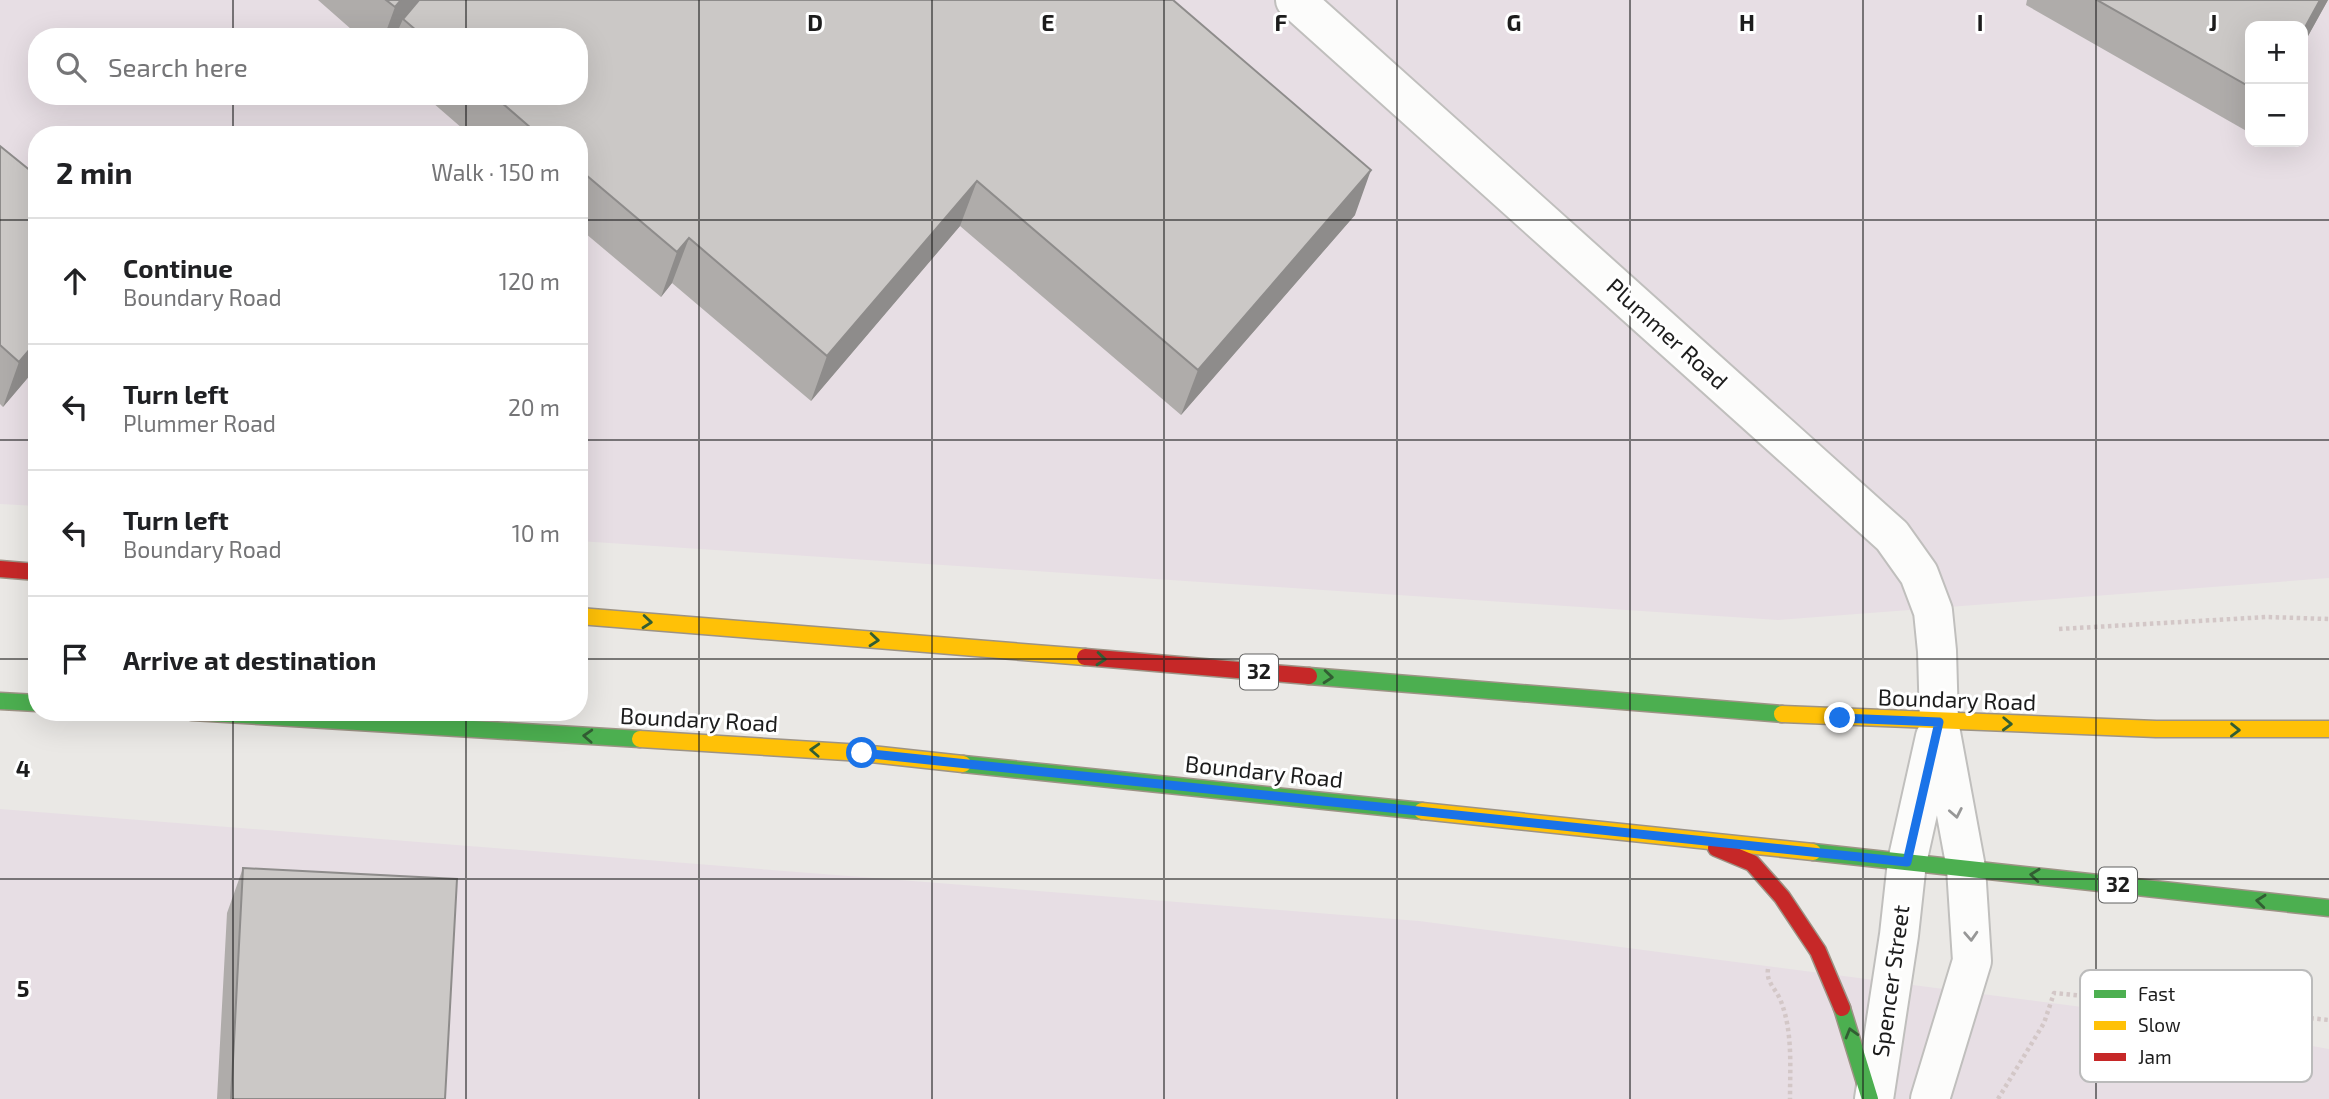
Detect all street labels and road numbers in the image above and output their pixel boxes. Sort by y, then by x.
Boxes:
street label: Plummer Road [1601,272,1734,395]
road number: 32 [1240,654,1278,690]
street label: Boundary Road [1877,682,2037,716]
street label: Boundary Road [619,701,779,737]
street label: Boundary Road [1184,749,1344,793]
road number: 32 [2099,868,2137,903]
street label: Spencer Street [1865,903,1915,1059]

